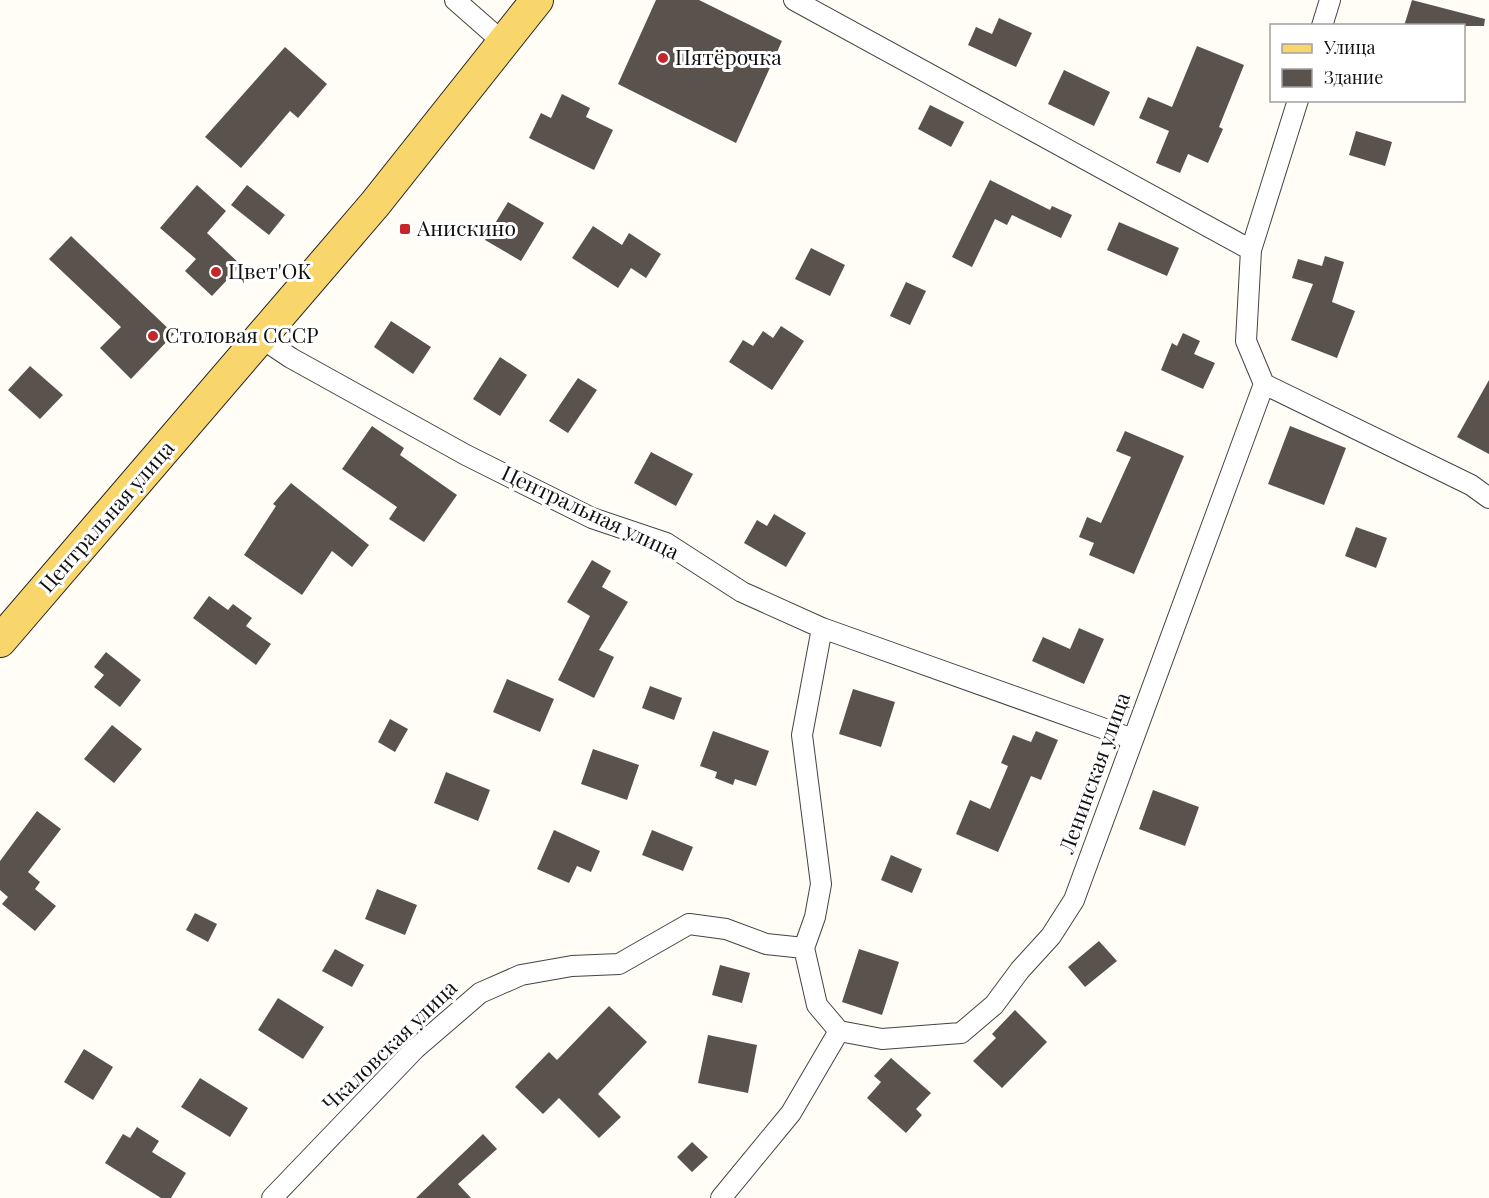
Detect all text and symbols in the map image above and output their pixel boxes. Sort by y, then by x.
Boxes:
legend [1270,24,1465,102]
text: Улица [1323,35,1375,59]
place label: Пятёрочка [675,42,782,70]
marker: Пятёрочка [656,51,670,65]
text: Здание [1324,65,1383,89]
place label: Анискино [416,213,516,241]
marker: Анискино [398,222,412,236]
place label: Цвет'OK [228,256,311,284]
marker: Цвет'OK [209,265,223,279]
place label: Столовая СССР [165,320,319,348]
marker: Столовая СССР [146,329,160,343]
street label: Центральная улица [32,433,180,598]
street label: Центральная улица [498,458,685,565]
street label: Ленинская улица [1051,687,1135,858]
street label: Чкаловская улица [315,973,462,1116]

